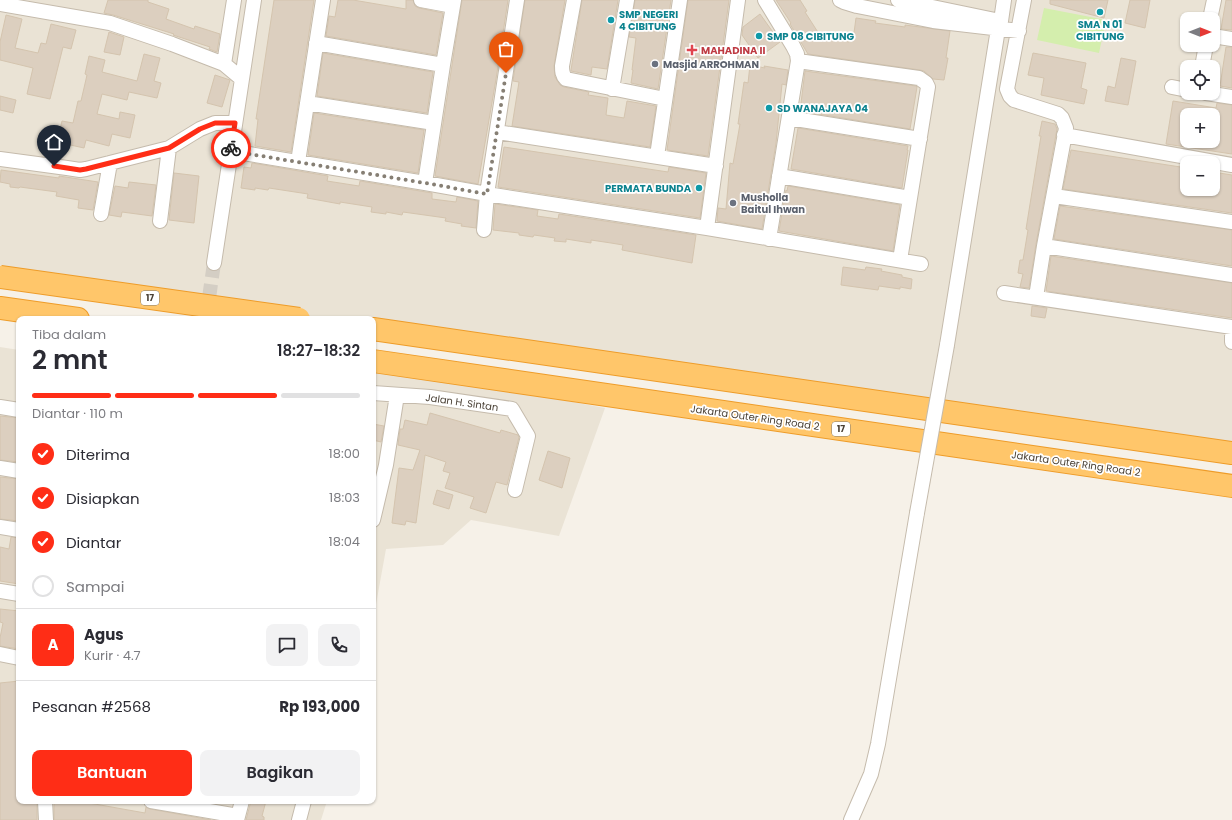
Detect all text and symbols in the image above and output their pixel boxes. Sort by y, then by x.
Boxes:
place label: SMP NEGERI 4 CIBITUNG [619,7,678,34]
marker: SMA N 01 CIBITUNG [1095,7,1105,17]
north arrow [1180,12,1220,52]
map controls [1180,12,1220,196]
marker: SMP NEGERI 4 CIBITUNG [606,15,616,25]
place label: SMA N 01 CIBITUNG [1076,17,1124,44]
place label: SMP 08 CIBITUNG [767,29,854,44]
marker: SMP 08 CIBITUNG [754,31,764,41]
pin [489,32,523,73]
icon: bag [495,38,517,60]
place label: MAHADINA II [701,43,765,58]
marker: MAHADINA II [686,44,698,56]
place label: Masjid ARROHMAN [663,57,759,72]
marker: Masjid ARROHMAN [650,59,660,69]
button: locate [1180,60,1220,100]
place label: SD WANAJAYA 04 [777,101,868,116]
marker: SD WANAJAYA 04 [764,103,774,113]
button: + [1180,108,1220,148]
pin [37,125,71,166]
courier [211,128,251,168]
icon: home [43,131,65,153]
icon: bike [220,137,242,159]
button: − [1180,156,1220,196]
place label: PERMATA BUNDA [605,181,692,196]
marker: PERMATA BUNDA [694,183,704,193]
place label: Musholla Baitul Ihwan [741,190,805,217]
marker: Musholla Baitul Ihwan [728,198,738,208]
road number: 17 [141,291,159,305]
text: Tiba dalam [32,325,106,344]
text: 18:27–18:32 [277,340,360,361]
text: 2 mnt [32,342,108,378]
street label: Jalan H. Sintan [424,390,499,415]
street label: Jakarta Outer Ring Road 2 [689,401,821,434]
text: Diantar · 110 m [32,404,123,423]
road number: 17 [832,422,850,436]
icon: check [32,443,54,465]
text: Diterima [66,444,130,465]
text: 18:00 [329,444,360,463]
street label: Jakarta Outer Ring Road 2 [1010,447,1142,480]
icon: check [32,487,54,509]
text: Disiapkan [66,488,140,509]
text: 18:03 [329,488,360,507]
icon: check [32,531,54,553]
text: Diantar [66,532,121,553]
text: 18:04 [329,532,360,551]
text: Sampai [66,576,124,597]
text: Agus [84,624,124,645]
button: chat [266,624,308,666]
button: phone [318,624,360,666]
text: A [47,634,59,655]
text: Kurir · 4.7 [84,646,141,665]
text: Pesanan #2568 [32,696,151,717]
text: Rp 193,000 [279,696,360,717]
button: Bantuan [32,750,192,796]
button: Bagikan [200,750,360,796]

